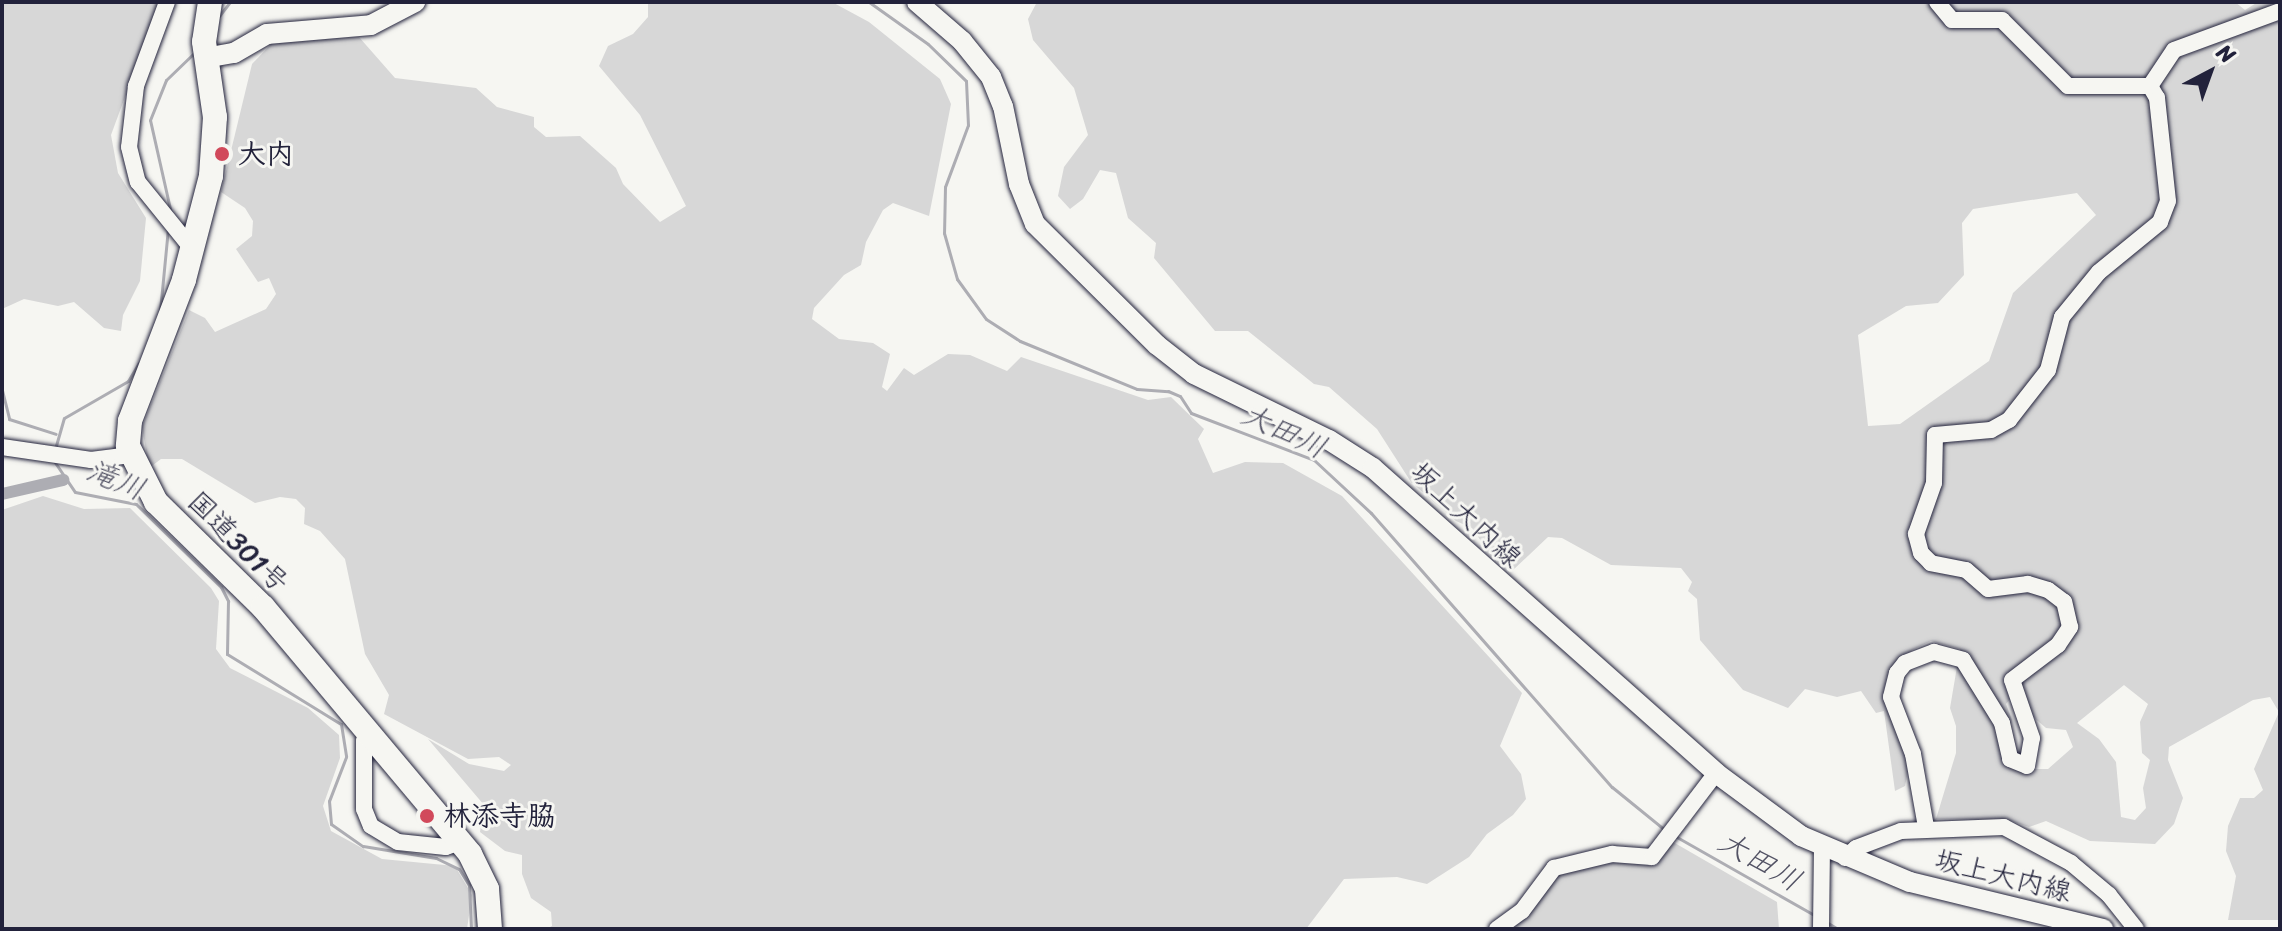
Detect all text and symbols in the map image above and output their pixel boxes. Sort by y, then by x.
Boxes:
north arrow [2170,32,2250,112]
text: N [2208,34,2245,73]
place label: 大内 [238,137,294,171]
marker: 大内 [213,145,231,163]
water label: 大田川 [1236,396,1332,466]
water label: 滝川 [81,452,151,508]
street label: 坂上大内線 [1403,455,1529,575]
street label: 国道301号 [180,484,296,600]
place label: 林添寺脇 [443,799,555,833]
marker: 林添寺脇 [418,807,436,825]
water label: 大田川 [1712,823,1808,899]
street label: 坂上大内線 [1931,843,2075,909]

